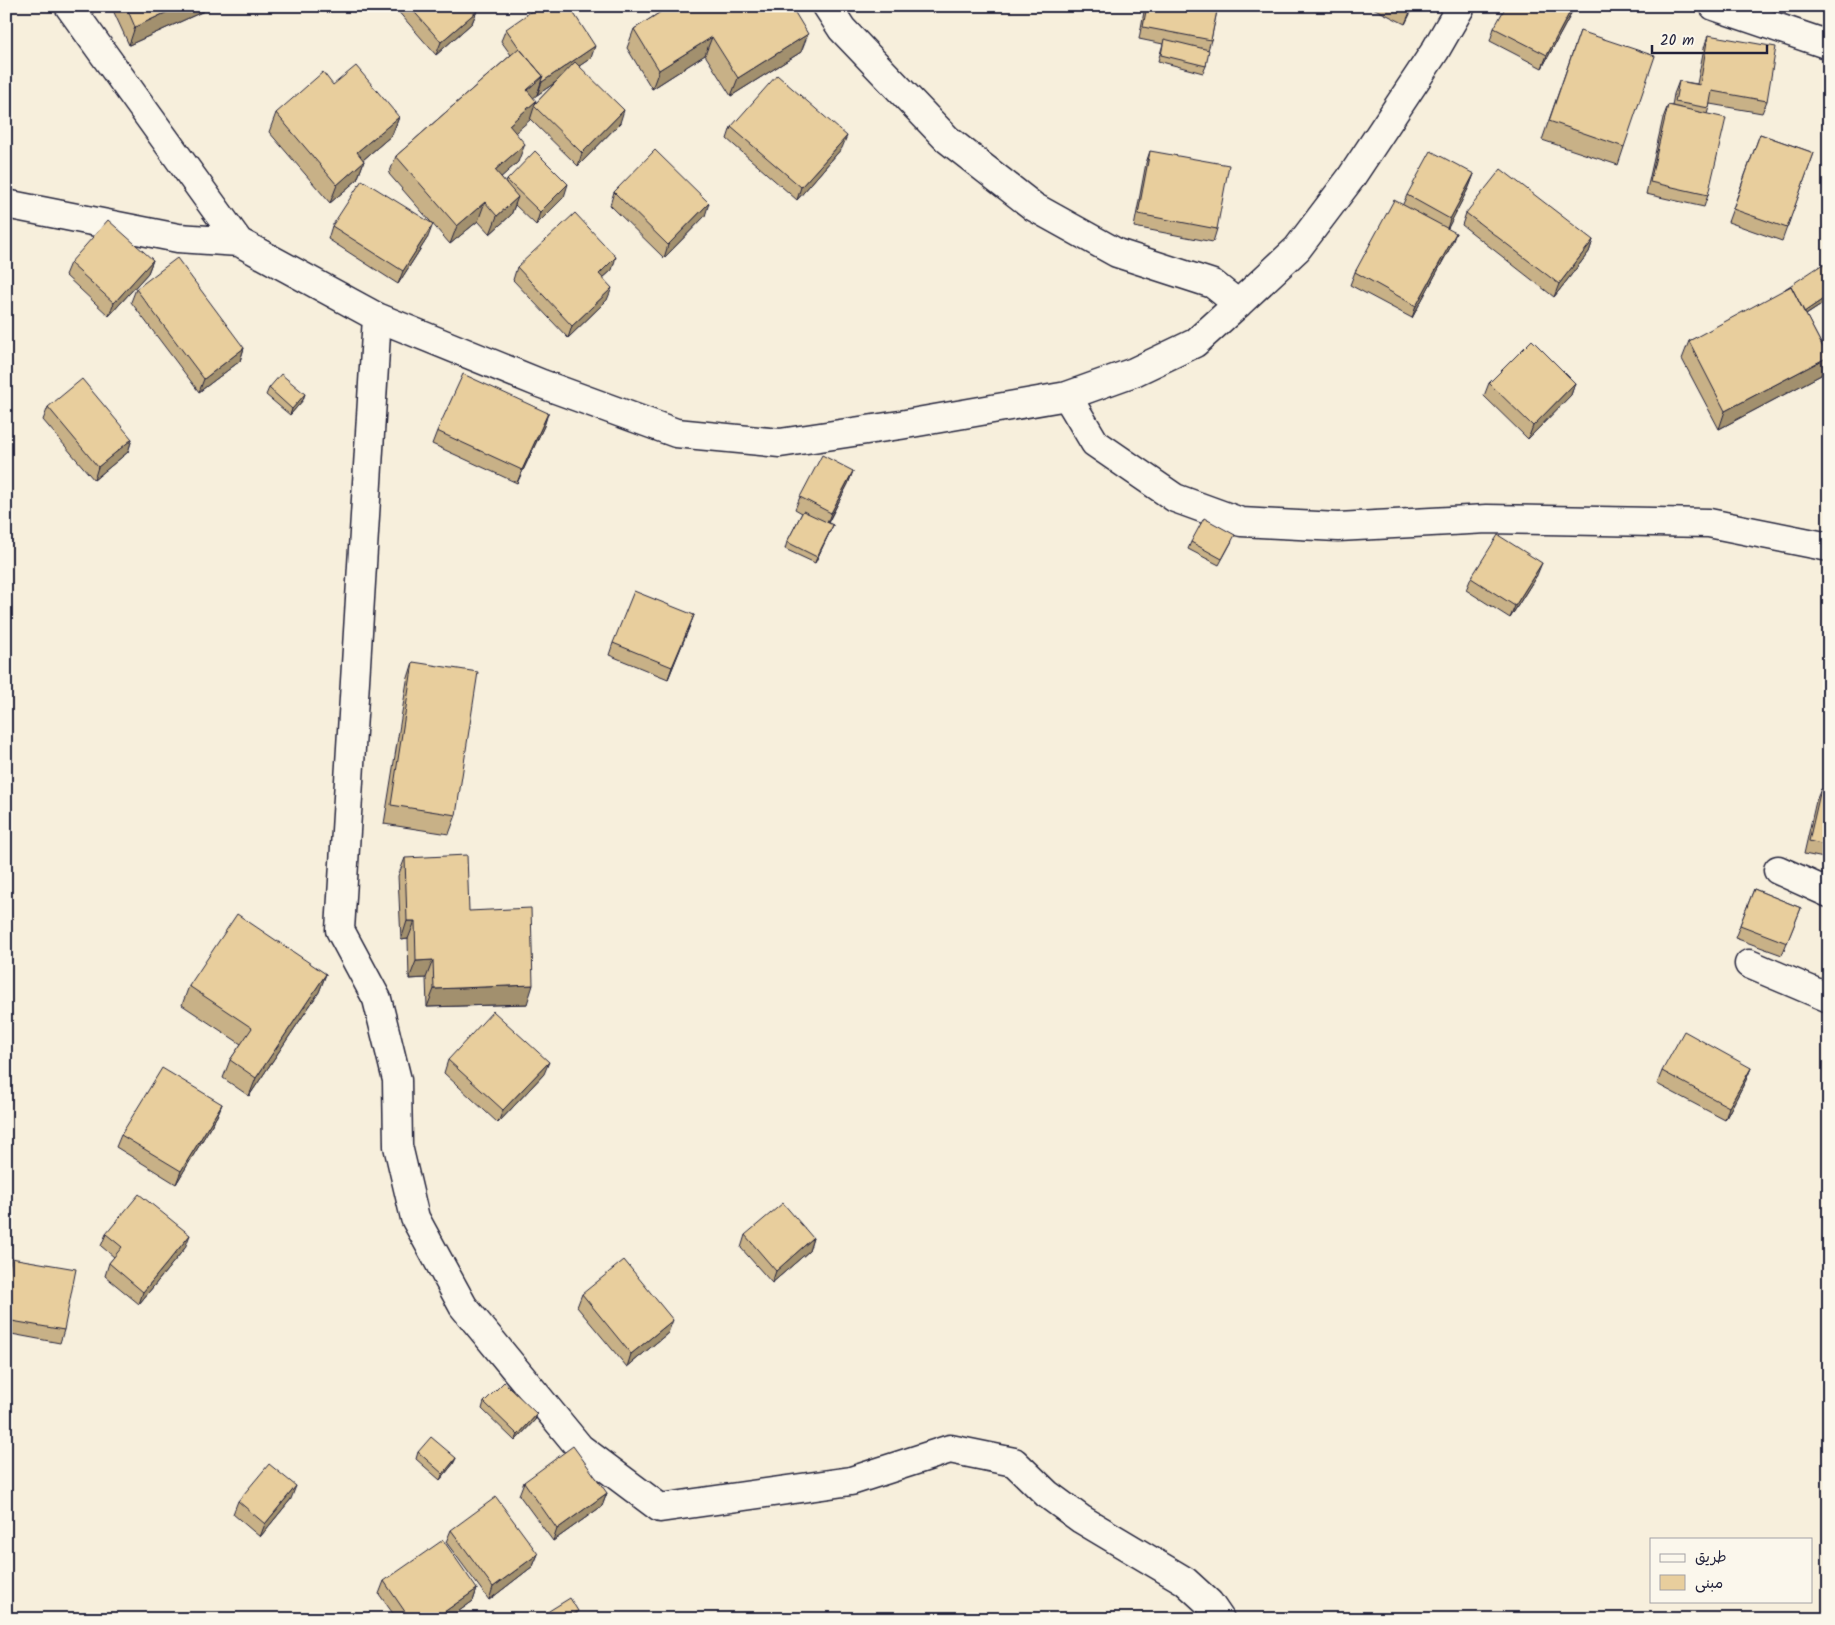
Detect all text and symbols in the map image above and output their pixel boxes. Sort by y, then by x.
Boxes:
scale bar [1652,22,1768,54]
text: 20 m [1660,29,1694,53]
legend [1650,1538,1812,1602]
text: طريق [1695,1546,1727,1570]
text: مبنى [1695,1572,1723,1596]

